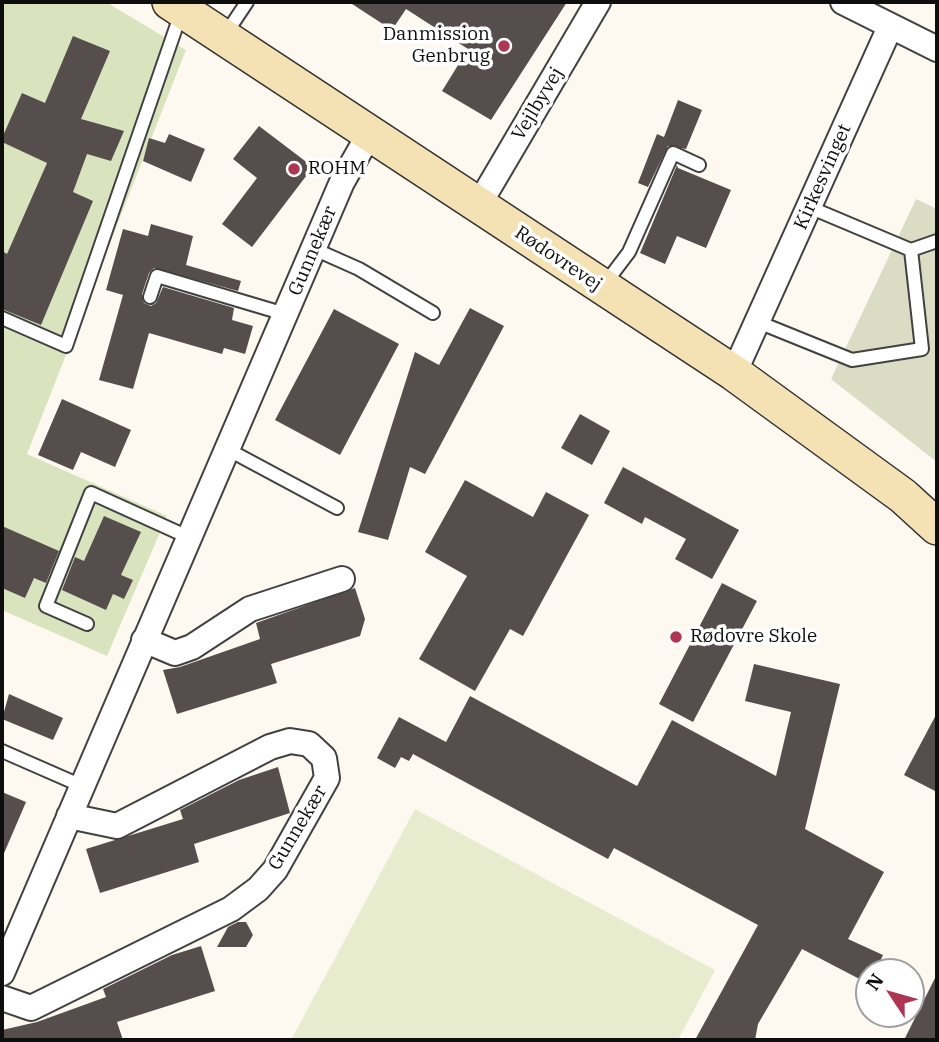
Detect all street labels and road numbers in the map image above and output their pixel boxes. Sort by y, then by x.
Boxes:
street label: Vejlbyvej [507,63,569,145]
street label: Kirkesvinget [790,121,856,233]
street label: Gunnekær [284,203,342,299]
street label: Rødovrevej [510,222,606,296]
street label: Gunnekær [264,781,332,875]

